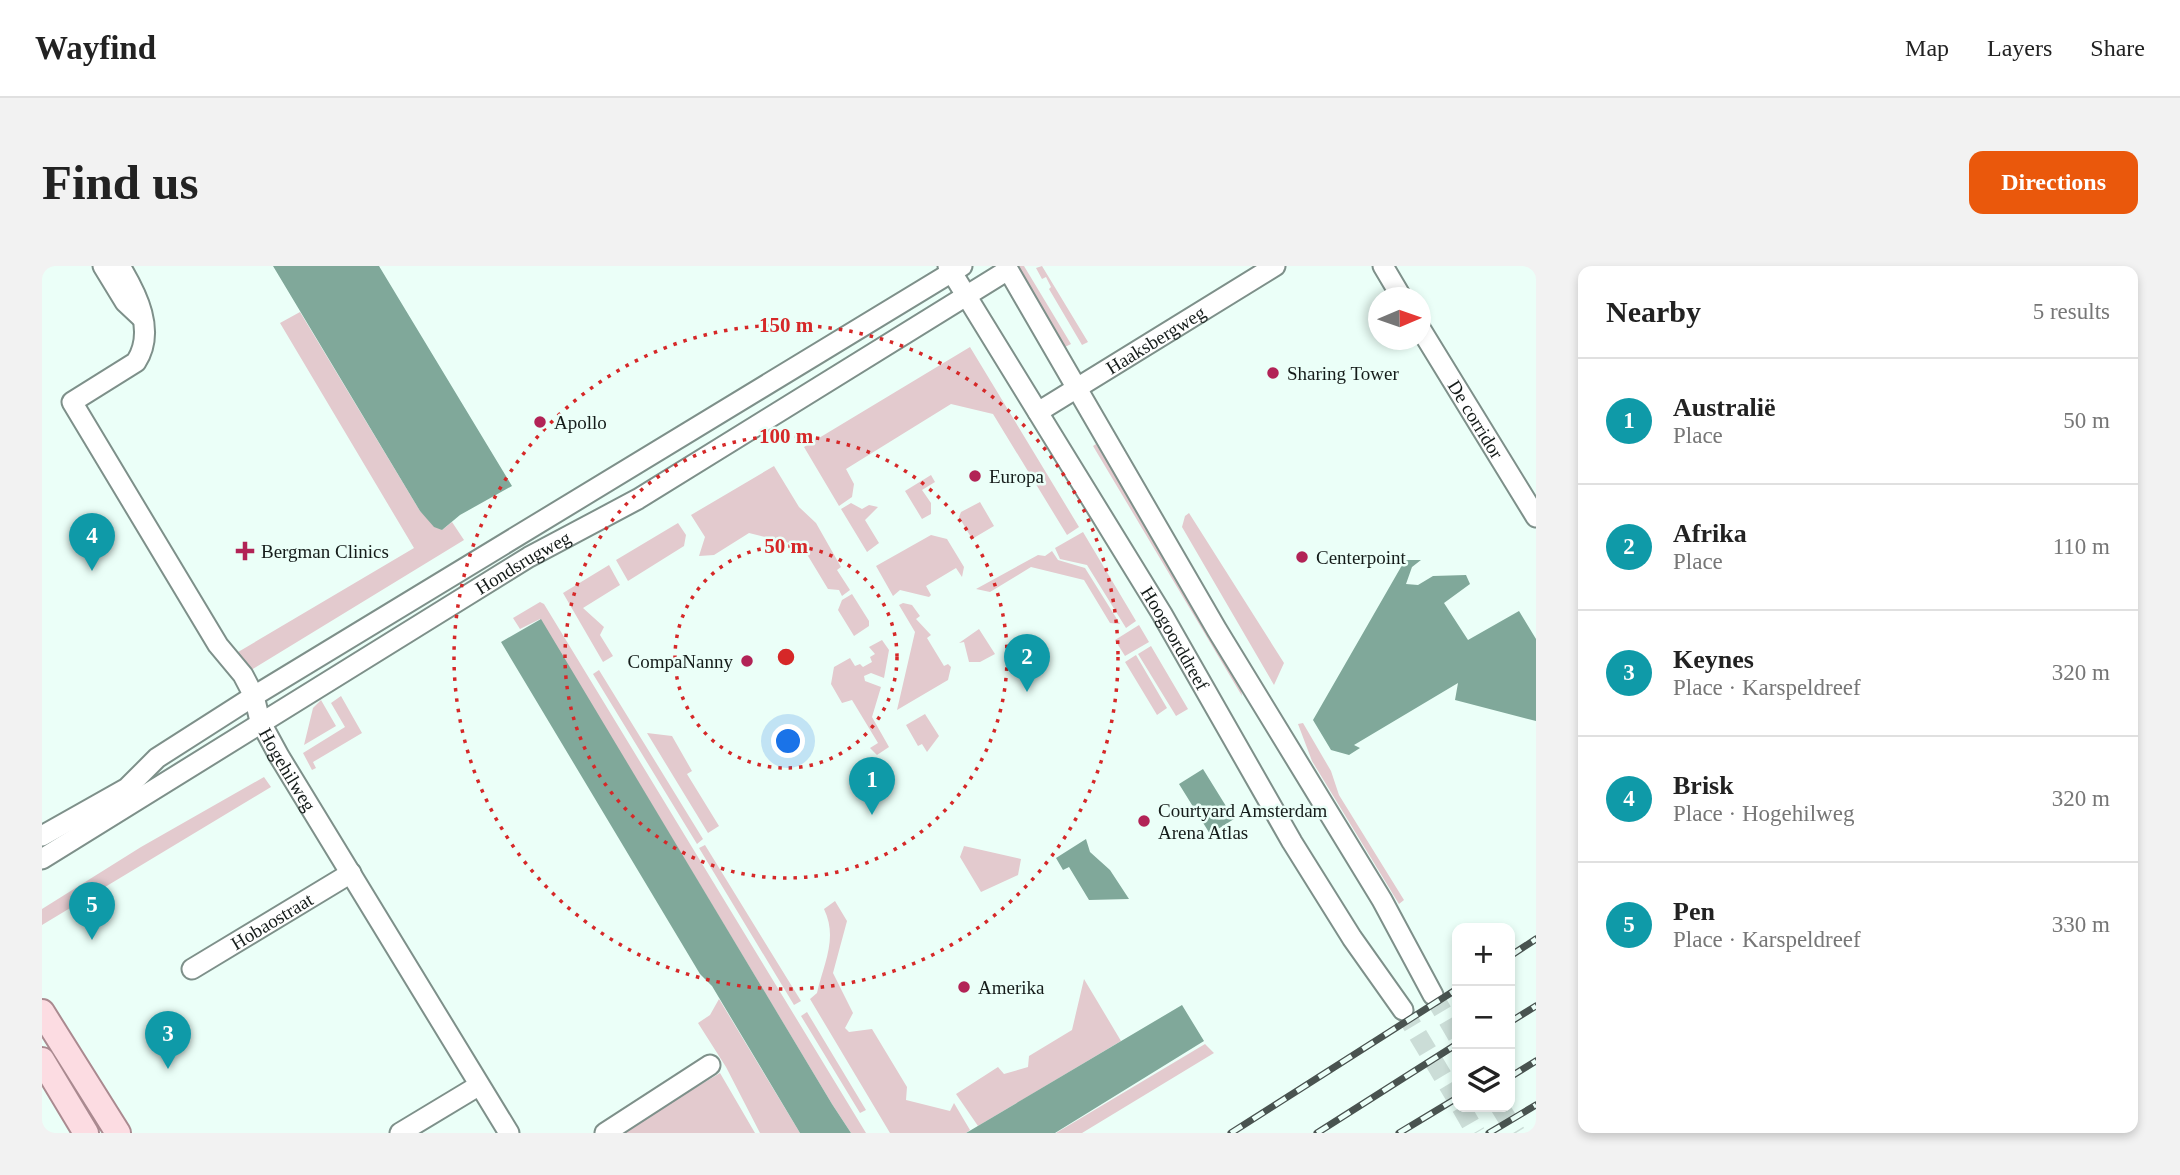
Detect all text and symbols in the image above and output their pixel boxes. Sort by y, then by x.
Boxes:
text: Wayfind [35,30,156,66]
text: Map [1905,35,1949,61]
text: Layers [1987,35,2052,61]
text: Share [2090,35,2145,61]
button: Directions [1969,151,2138,214]
text: Find us [42,155,199,210]
north arrow [1368,287,1431,350]
text: Nearby [1606,295,1701,328]
text: 5 results [2033,299,2110,324]
street label: Haaksbergweg [1102,301,1210,379]
text: 150 m [759,313,814,337]
place label: Sharing Tower [1287,363,1399,384]
marker: Sharing Tower [1265,365,1281,381]
street label: De corridor [1444,376,1508,463]
text: Australië [1673,393,1776,422]
text: 1 [1623,408,1635,433]
text: 50 m [2063,408,2110,433]
place label: Apollo [554,412,607,433]
marker: Apollo [532,414,548,430]
text: Place [1673,423,1723,448]
text: 100 m [759,424,814,448]
place label: Europa [989,466,1044,487]
marker: Europa [967,468,983,484]
pin: 4 [69,513,115,571]
text: Afrika [1673,519,1747,548]
street label: Hondsrugweg [472,527,575,599]
text: 50 m [764,534,808,558]
text: 2 [1623,534,1635,559]
text: 110 m [2053,534,2110,559]
marker: Bergman Clinics [235,541,255,561]
place label: Bergman Clinics [261,541,389,562]
place label: Centerpoint [1316,547,1406,568]
marker: Centerpoint [1294,549,1310,565]
text: Place [1673,549,1723,574]
street label: Hoogoorddreef [1137,583,1213,694]
pin: 2 [1004,634,1050,692]
centre of rings [774,645,798,669]
text: Keynes [1673,645,1754,674]
place label: CompaNanny [627,651,733,672]
marker: CompaNanny [739,653,755,669]
text: 3 [1623,660,1635,685]
text: 320 m [2052,660,2110,685]
text: Place · Karspeldreef [1673,675,1861,700]
street label: Hogehilweg [255,724,320,815]
your location [771,724,805,758]
pin: 1 [849,757,895,815]
text: Brisk [1673,771,1734,800]
text: 4 [1623,786,1635,811]
text: 320 m [2052,786,2110,811]
place label: Courtyard Amsterdam Arena Atlas [1158,800,1328,843]
text: Place · Hogehilweg [1673,801,1854,826]
marker: Courtyard Amsterdam Arena Atlas [1136,813,1152,829]
pin: 5 [69,882,115,940]
street label: Hobaostraat [227,888,317,954]
text: Pen [1673,897,1715,926]
text: 5 [1623,912,1635,937]
text: 330 m [2052,912,2110,937]
map controls [1452,923,1515,1112]
button: + [1452,923,1515,986]
text: Place · Karspeldreef [1673,927,1861,952]
place label: Amerika [978,977,1045,998]
marker: Amerika [956,979,972,995]
button: − [1452,986,1515,1049]
pin: 3 [145,1011,191,1069]
button: layers [1452,1049,1515,1112]

